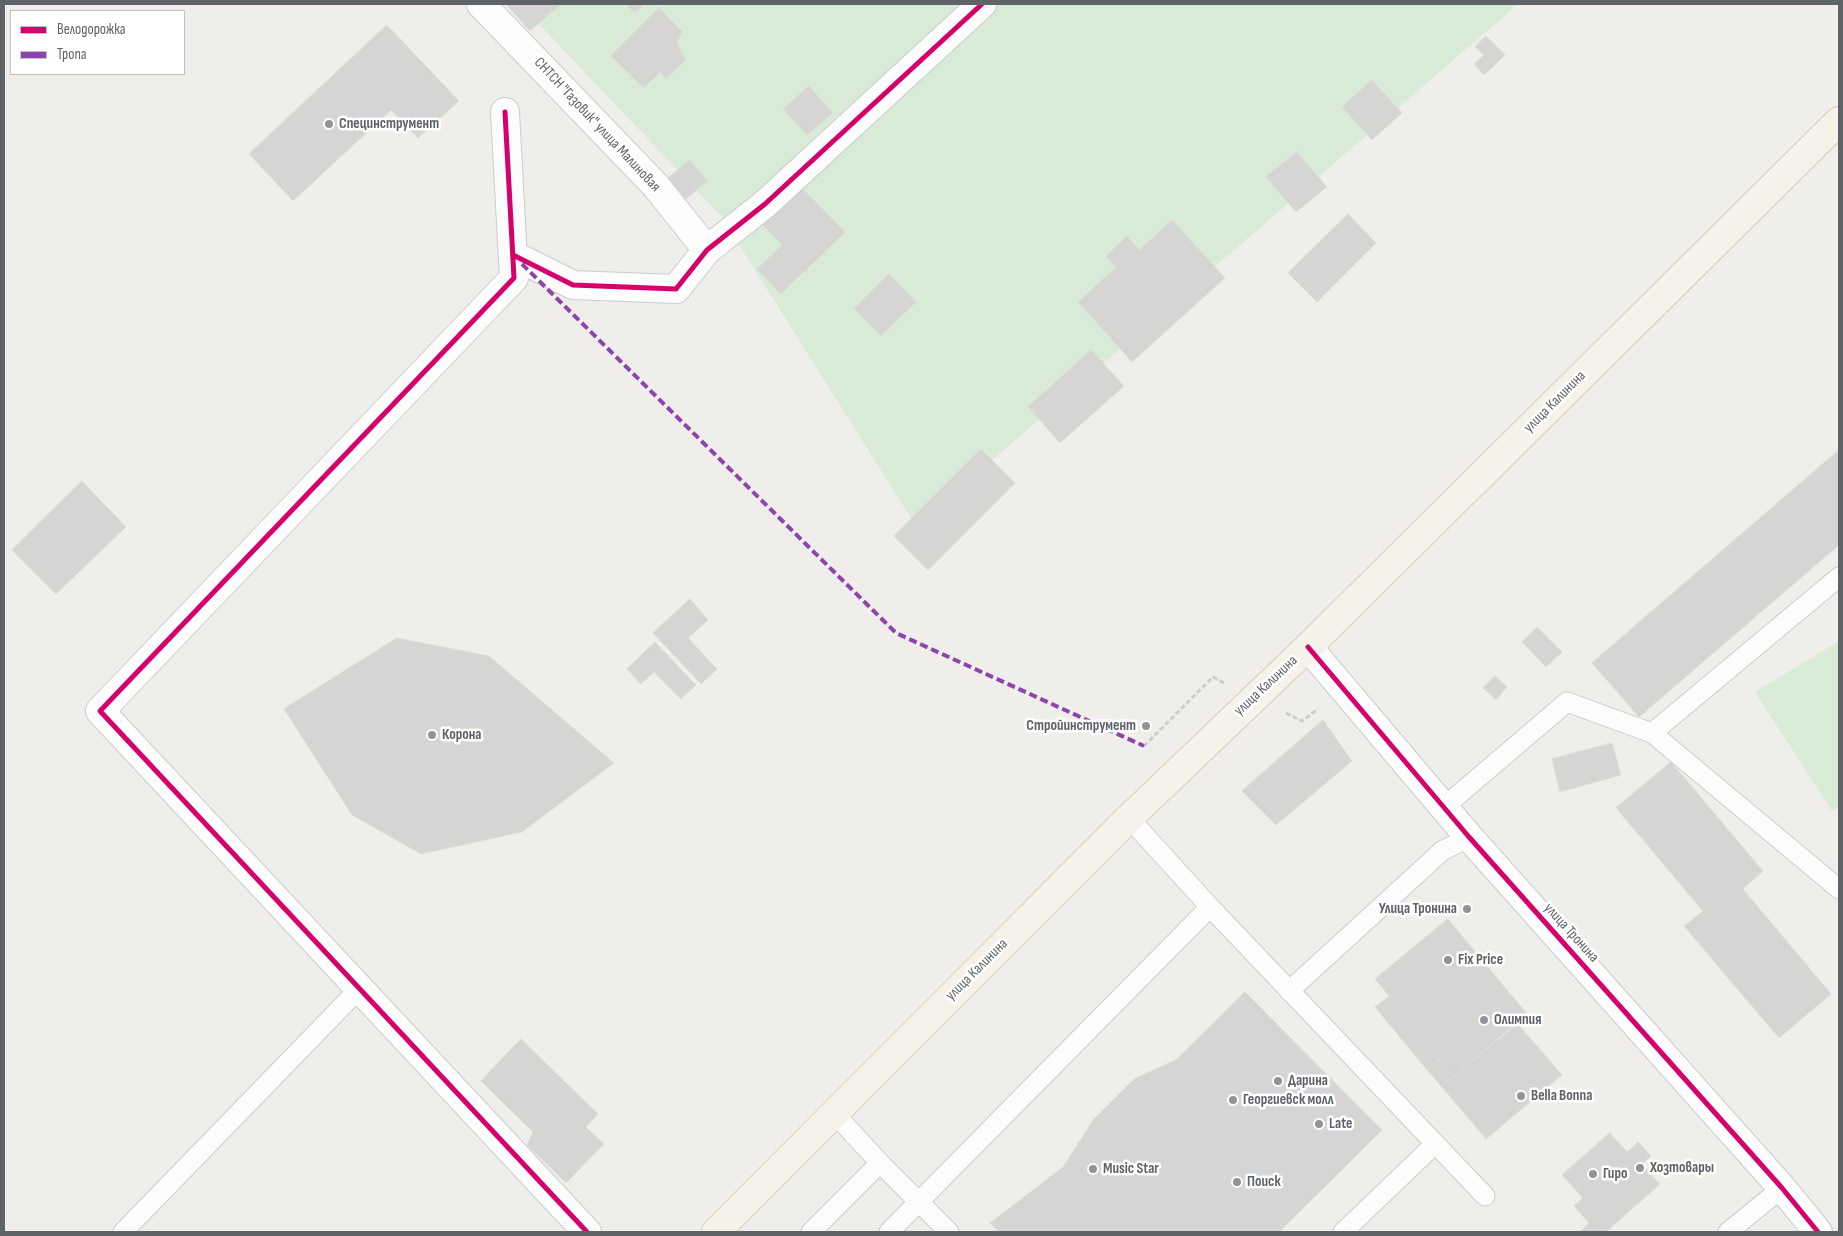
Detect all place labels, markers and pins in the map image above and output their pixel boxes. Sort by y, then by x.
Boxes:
place label: Специнструмент [339,115,439,133]
marker: Специнструмент [323,118,335,130]
place label: Стройинструмент [1026,717,1136,735]
marker: Стройинструмент [1140,720,1152,732]
place label: Корона [442,726,481,744]
marker: Корона [426,729,438,741]
place label: Улица Тронина [1379,900,1457,918]
marker: Улица Тронина [1461,903,1473,915]
place label: Fix Price [1458,951,1503,969]
marker: Fix Price [1442,954,1454,966]
place label: Олимпия [1494,1011,1541,1029]
marker: Олимпия [1478,1014,1490,1026]
place label: Дарина [1288,1072,1328,1090]
marker: Дарина [1272,1075,1284,1087]
place label: Bella Bonna [1531,1087,1592,1105]
marker: Bella Bonna [1515,1090,1527,1102]
place label: Георгиевск молл [1243,1091,1334,1109]
marker: Георгиевск молл [1227,1094,1239,1106]
place label: Late [1329,1115,1352,1133]
marker: Late [1313,1118,1325,1130]
place label: Хозтовары [1650,1159,1714,1177]
place label: Music Star [1103,1160,1159,1178]
marker: Хозтовары [1634,1162,1646,1174]
marker: Music Star [1087,1163,1099,1175]
place label: Гиро [1603,1165,1627,1183]
marker: Гиро [1587,1168,1599,1180]
place label: Поиск [1247,1173,1281,1191]
marker: Поиск [1231,1176,1243,1188]

